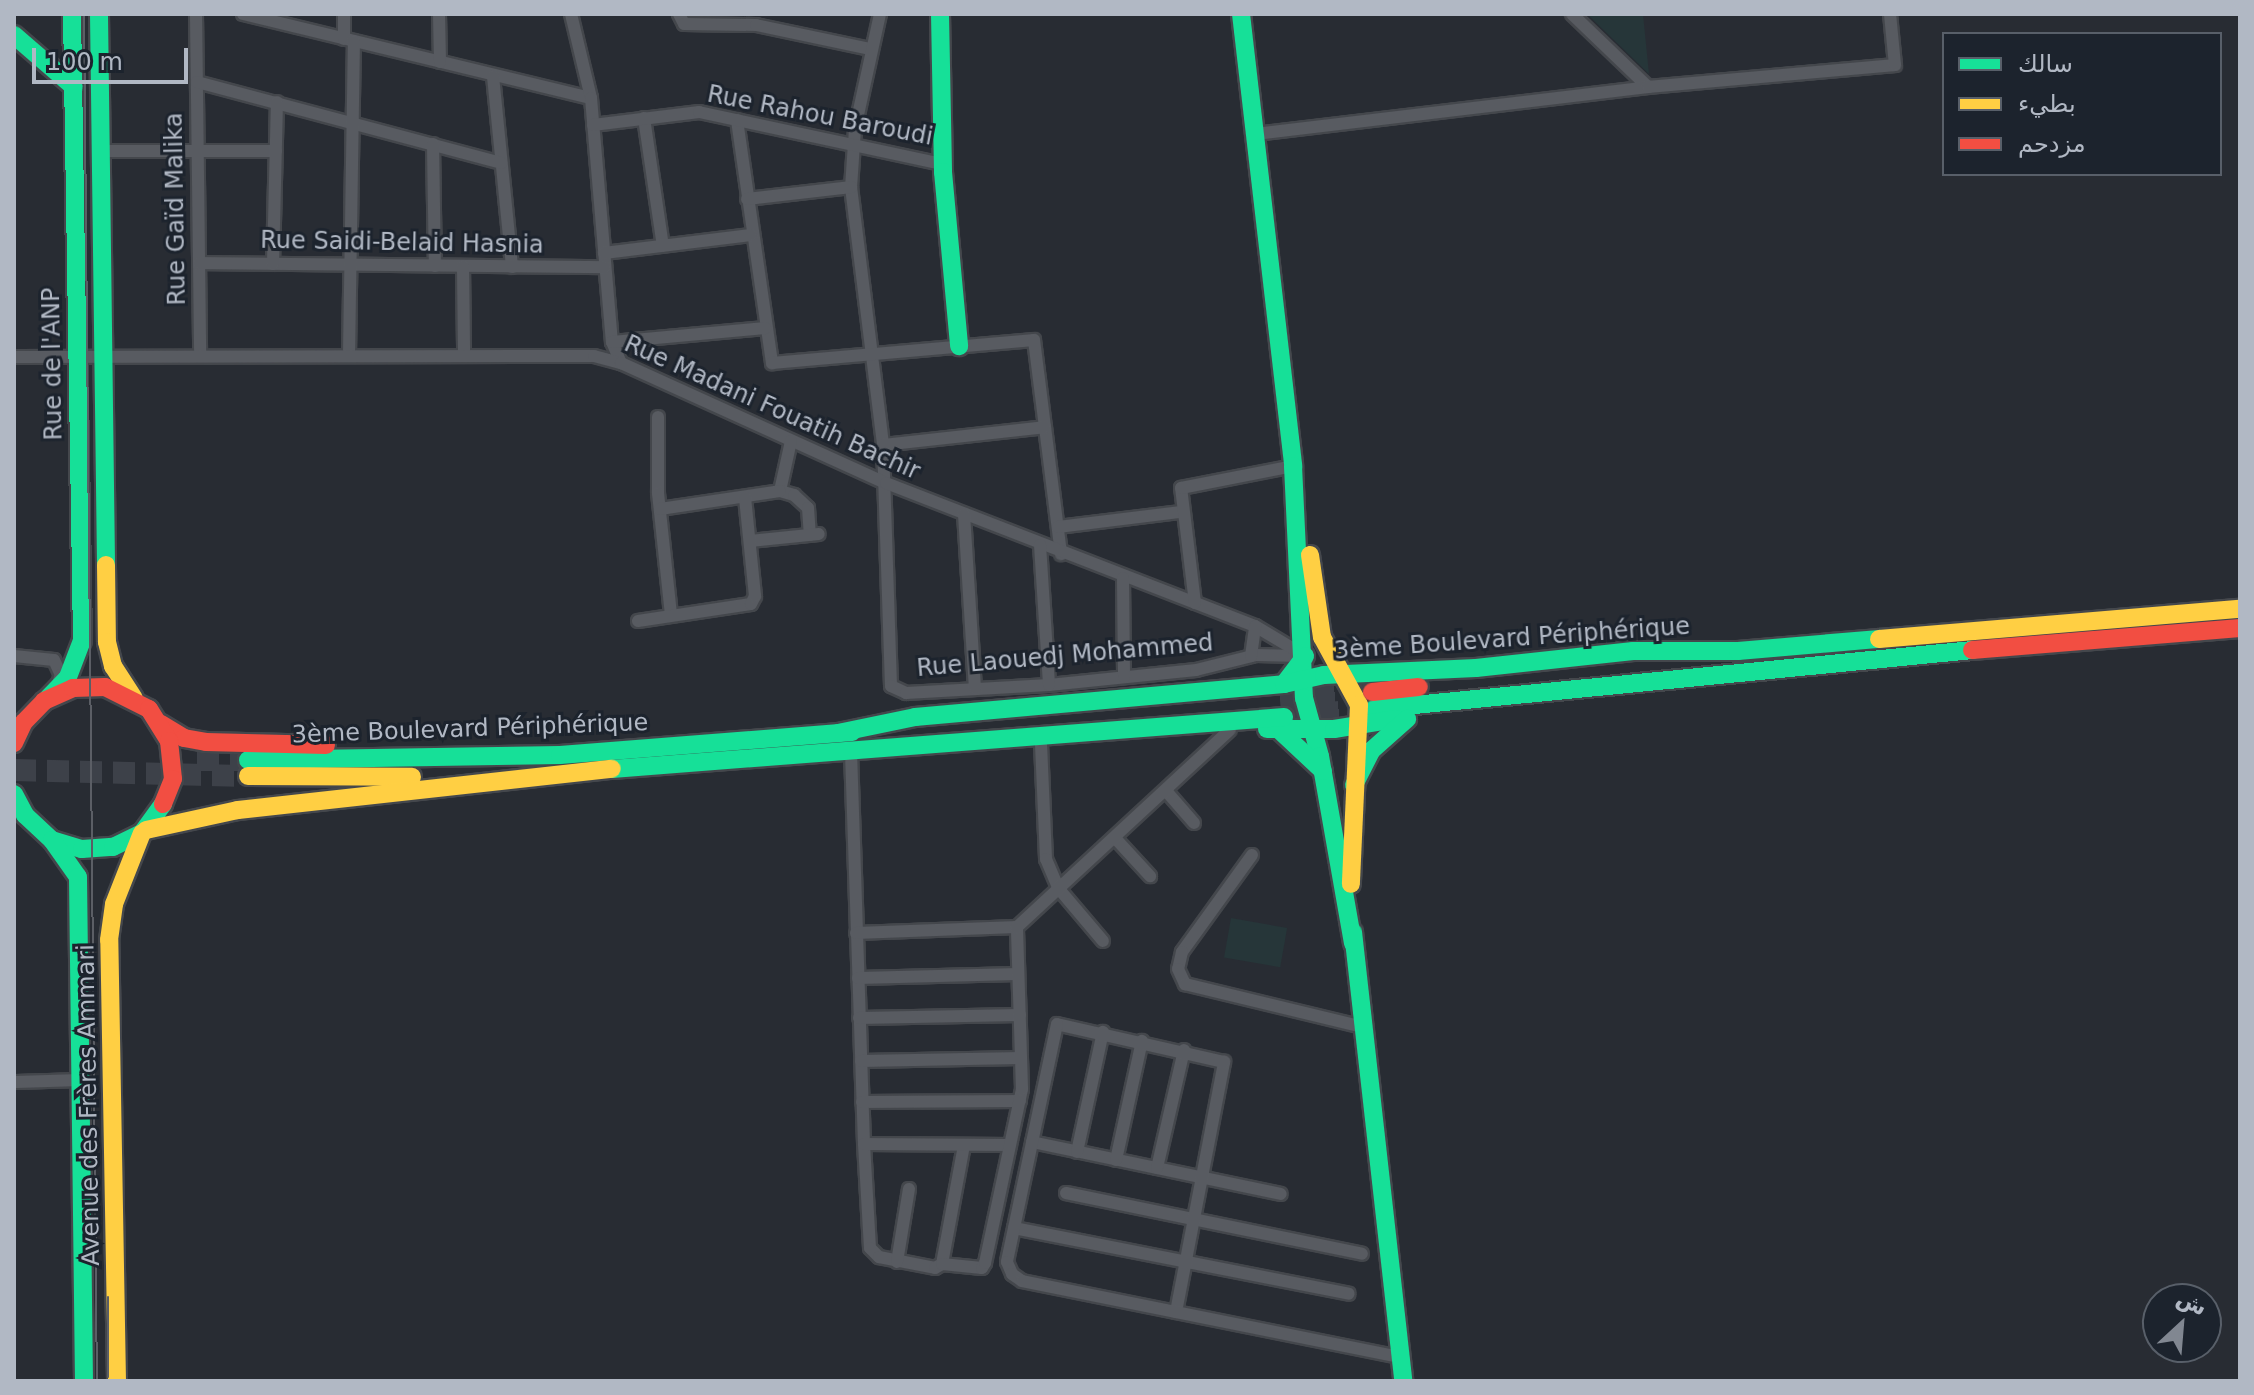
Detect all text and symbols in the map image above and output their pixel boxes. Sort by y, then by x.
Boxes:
scale bar [36,32,192,82]
legend [1942,32,2222,176]
text: 100 m [46,48,123,76]
text: سالك [2018,50,2073,78]
street label: Rue Rahou Baroudi [705,80,935,152]
text: بطيء [2018,90,2076,118]
street label: Rue Gaïd Malika [160,112,192,306]
text: مزدحم [2018,130,2086,158]
street label: Rue Saidi-Belaid Hasnia [260,226,544,260]
street label: Rue de l'ANP [37,287,69,441]
street label: Rue Madani Fouatih Bachir [620,330,924,486]
street label: 3ème Boulevard Périphérique [1333,612,1691,666]
street label: Rue Laouedj Mohammed [916,629,1214,683]
street label: 3ème Boulevard Périphérique [291,708,649,750]
street label: Avenue des Frères Ammari [72,944,106,1266]
north arrow [2142,1283,2222,1363]
text: ش [2173,1285,2211,1321]

